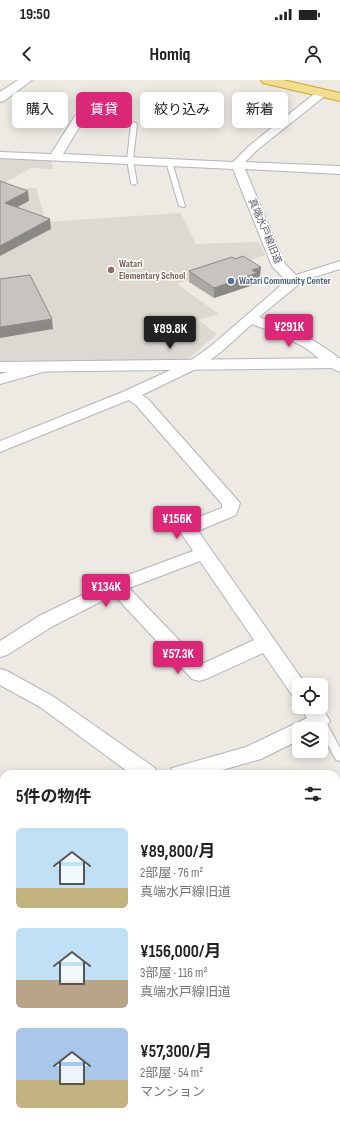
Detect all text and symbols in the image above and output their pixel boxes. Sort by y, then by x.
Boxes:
text: 19:50 [20,5,50,24]
icon: back [16,43,38,65]
icon: person [302,43,324,65]
text: Homiq [150,44,190,65]
chip: 購入 [12,92,68,128]
chip: 賃貸 [76,92,132,128]
chip: 絞り込み [140,92,224,128]
chip: 新着 [232,92,288,128]
street label: 真端水戸線旧道 [246,196,284,266]
place label: Watari Elementary School [119,258,185,282]
marker: Watari Elementary School [106,265,116,275]
place label: Watari Community Center [239,275,331,287]
marker: Watari Community Center [226,276,236,286]
pin: ¥291K [261,314,317,348]
pin: ¥89.8K [137,316,203,350]
text: ¥291K [274,319,304,335]
text: ¥89.8K [153,321,187,337]
pin: ¥156K [149,506,205,540]
text: ¥156K [162,511,192,527]
pin: ¥134K [78,574,134,608]
text: ¥134K [91,579,121,595]
pin: ¥57.3K [145,641,211,675]
text: ¥57.3K [162,646,194,662]
map controls [292,678,328,758]
button: locate [292,678,328,714]
button: layers [292,722,328,758]
icon: filters [302,783,324,805]
text: 5件の物件 [16,787,91,807]
text: ¥89,800/月 [140,842,215,862]
icon: home [48,844,96,892]
text: 2部屋 · 76 m² [140,865,203,881]
text: 真端水戸線旧道 [140,884,231,900]
text: ¥156,000/月 [140,942,221,962]
icon: home [48,944,96,992]
text: 3部屋 · 116 m² [140,965,207,981]
text: 真端水戸線旧道 [140,984,231,1000]
text: ¥57,300/月 [140,1042,212,1062]
icon: home [48,1044,96,1092]
text: 2部屋 · 54 m² [140,1065,203,1081]
text: マンション [140,1084,205,1100]

